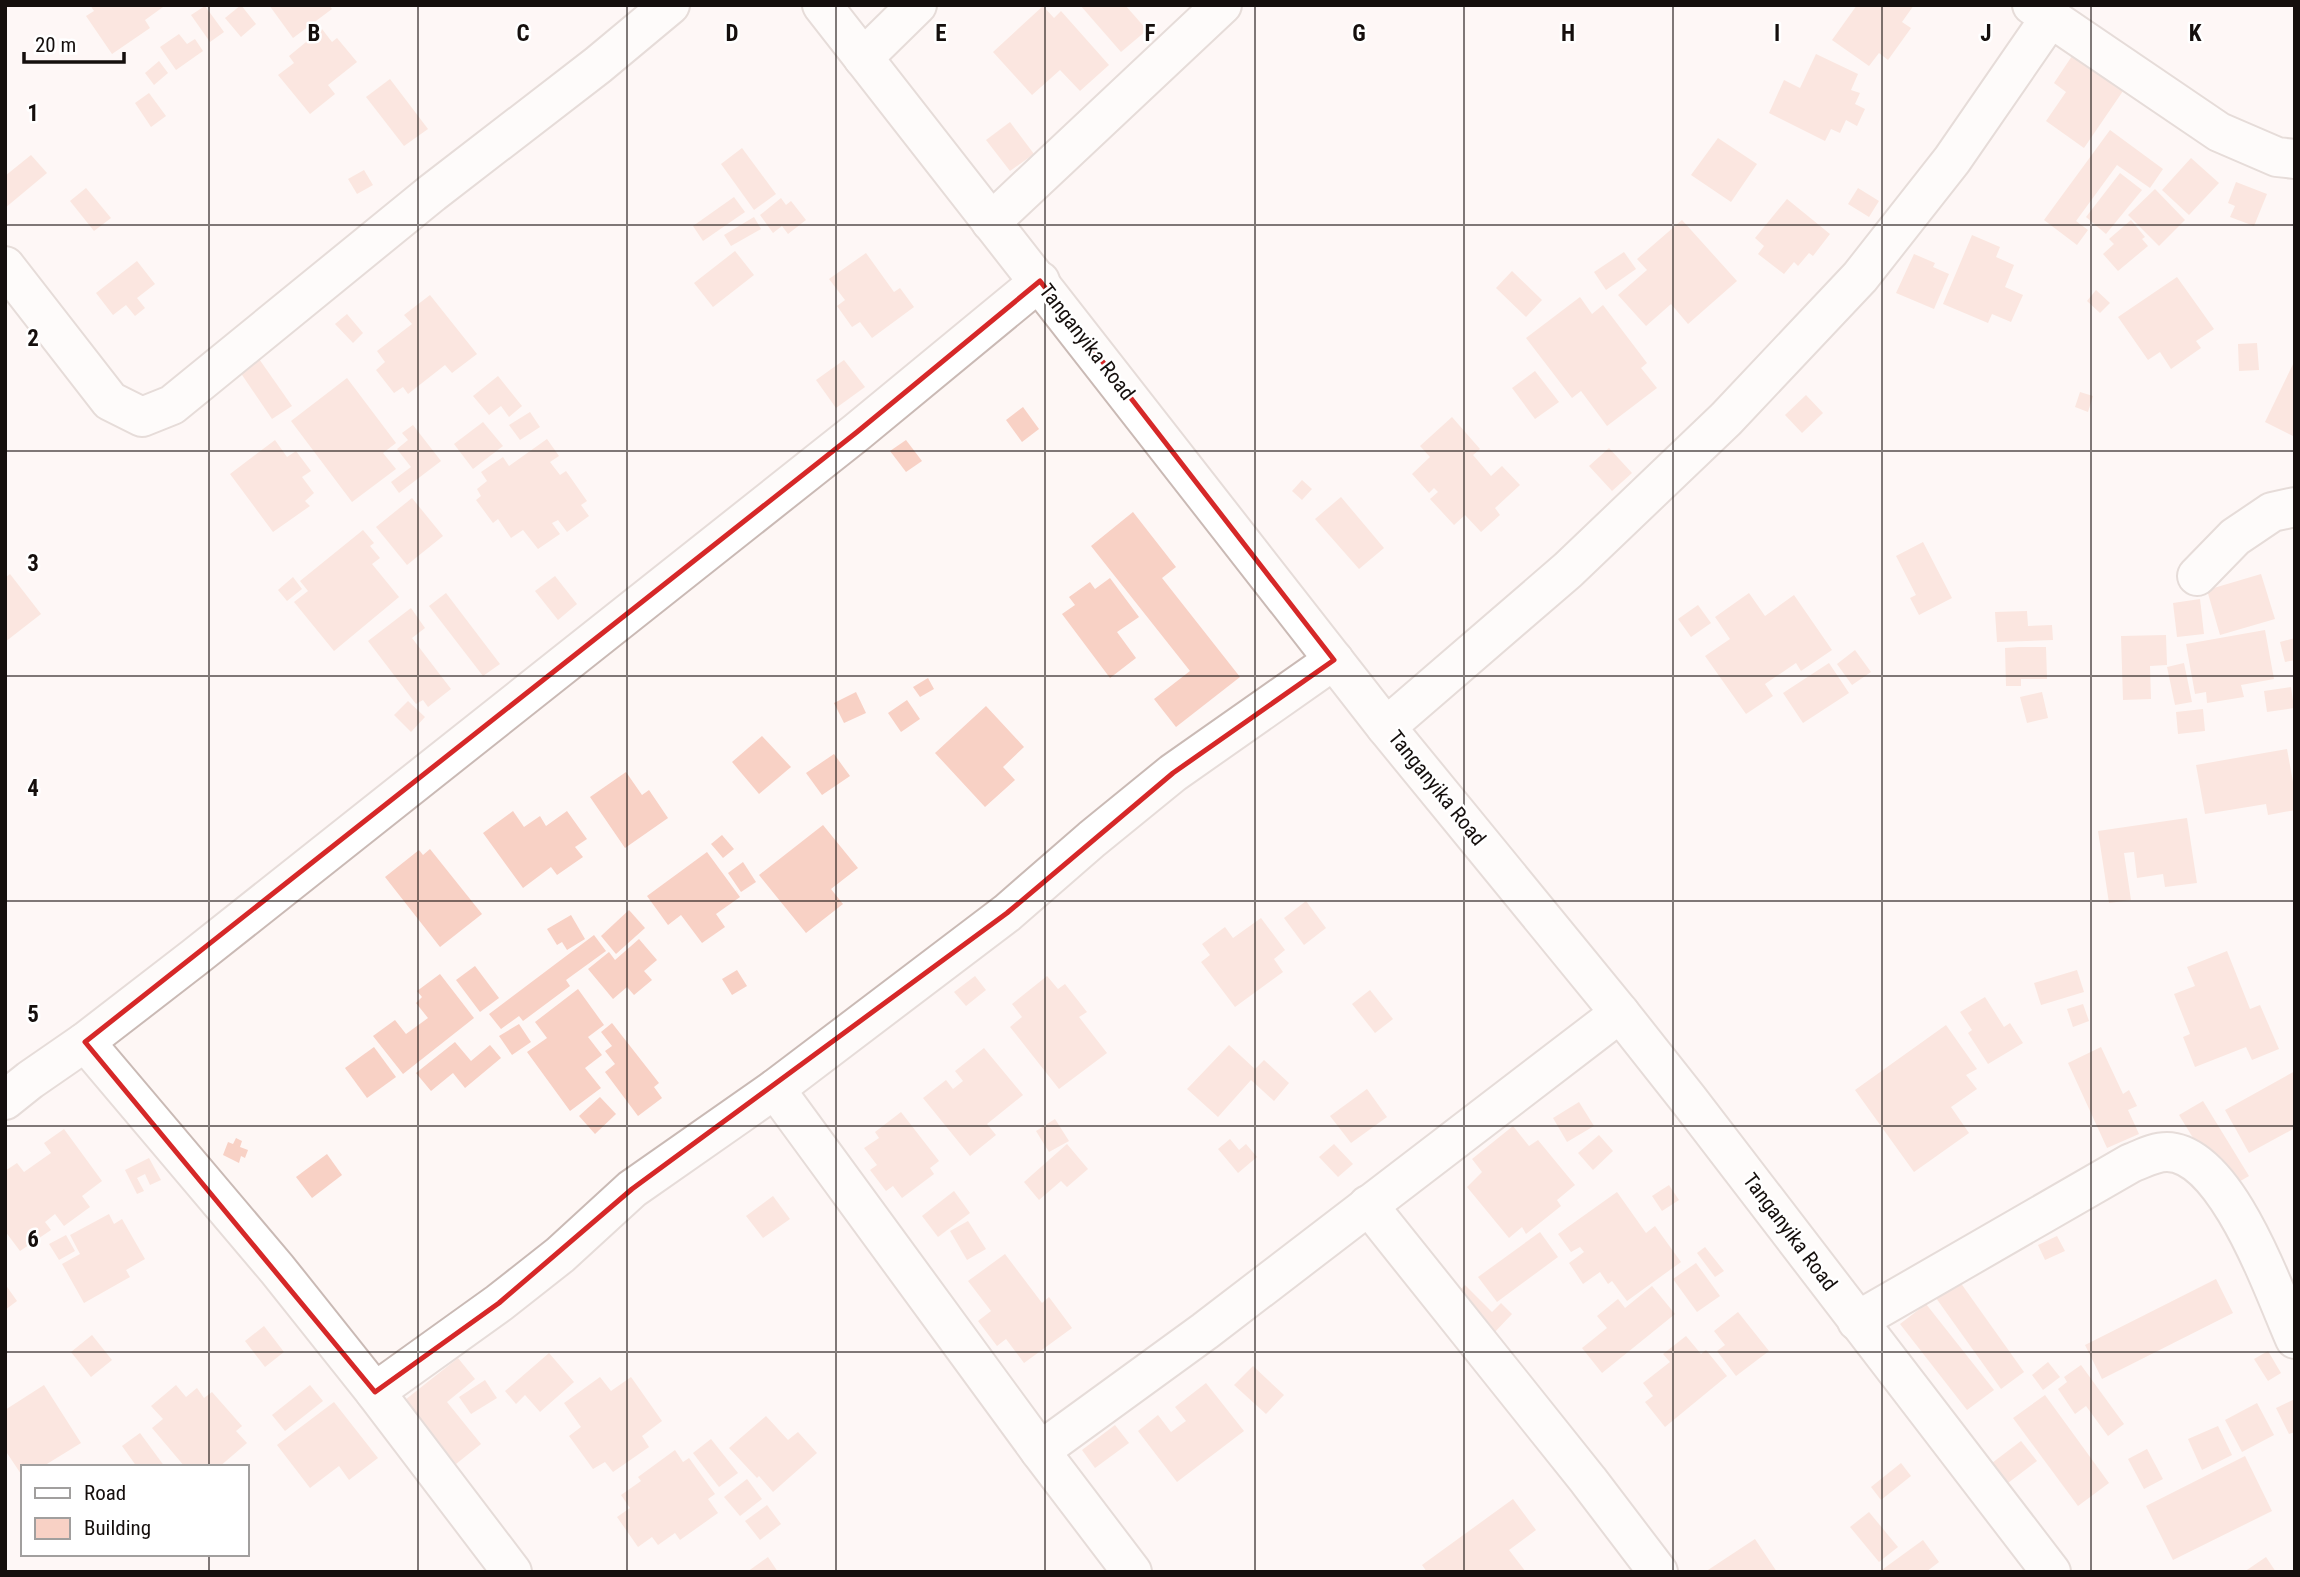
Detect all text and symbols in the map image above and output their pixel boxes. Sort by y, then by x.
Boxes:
text: B [308,20,320,47]
text: C [516,20,530,47]
text: D [726,20,739,47]
text: E [935,20,947,47]
text: F [1145,20,1156,47]
text: G [1352,20,1366,47]
text: H [1561,20,1575,47]
text: I [1774,20,1780,47]
text: J [1980,20,1992,47]
text: K [2189,20,2202,47]
scale bar [24,21,124,65]
text: 20 m [35,33,76,57]
text: 1 [27,100,39,127]
street label: Tanganyika Road [1034,279,1140,405]
text: 2 [27,325,39,352]
text: 3 [27,550,39,577]
street label: Tanganyika Road [1383,726,1491,850]
text: 4 [27,775,39,802]
text: 5 [27,1001,39,1028]
street label: Tanganyika Road [1738,1169,1842,1295]
text: 6 [27,1226,39,1253]
legend [21,1465,248,1556]
text: Road [84,1481,126,1505]
text: Building [84,1516,151,1540]

